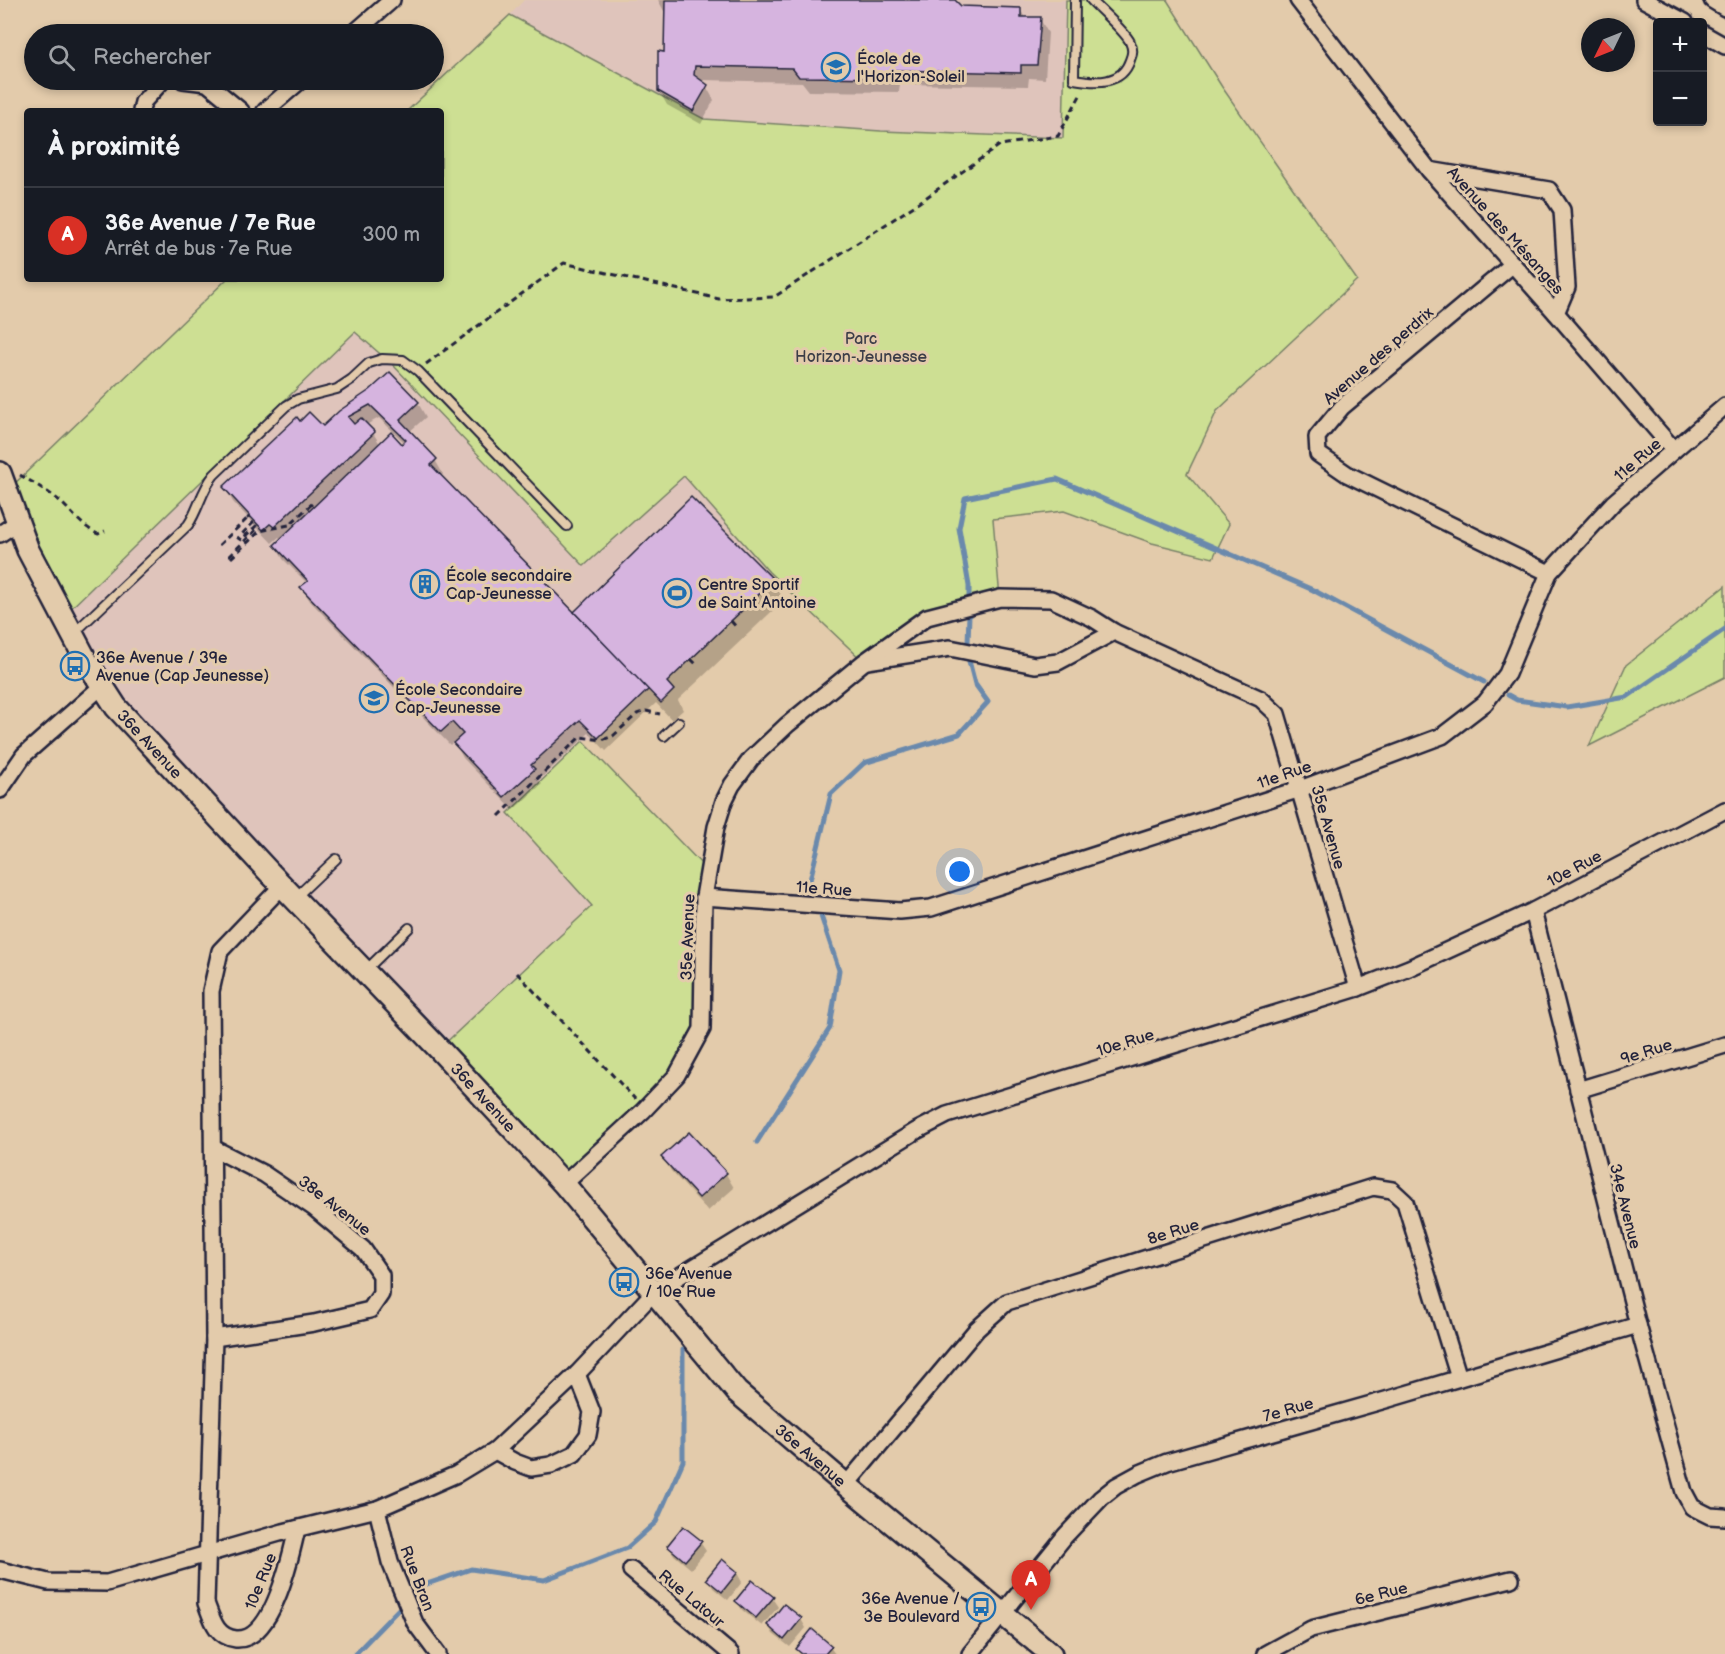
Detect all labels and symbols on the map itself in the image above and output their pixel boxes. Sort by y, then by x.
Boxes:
north arrow [1581,18,1635,72]
place label: École de l'Horizon-Soleil [857,48,965,87]
school or university icon: École de l'Horizon-Soleil [820,51,852,83]
street label: Avenue des Mésanges [1443,163,1567,299]
street label: Avenue des perdrix [1320,303,1438,409]
park label: Parc Horizon-Jeunesse [795,330,928,367]
street label: 11e Rue [1611,434,1666,486]
place label: École secondaire Cap-Jeunesse [446,565,573,604]
building icon: École secondaire Cap-Jeunesse [409,568,441,600]
place label: Centre Sportif de Saint Antoine [698,576,816,613]
sports icon: Centre Sportif de Saint Antoine [661,577,693,609]
place label: 36e Avenue / 39e Avenue (Cap Jeunesse) [96,649,269,686]
bus stop icon: 36e Avenue / 39e Avenue (Cap Jeunesse) [59,650,91,682]
place label: École Secondaire Cap-Jeunesse [395,679,523,718]
school or university icon: École Secondaire Cap-Jeunesse [358,682,390,714]
street label: 36e Avenue [112,706,186,783]
street label: 11e Rue [1255,757,1315,794]
street label: 35e Avenue [1307,783,1349,872]
street label: 10e Rue [1544,847,1606,892]
your location [945,857,974,886]
street label: 11e Rue [795,878,853,901]
street label: 35e Avenue [677,893,700,981]
street label: 10e Rue [1094,1026,1157,1061]
street label: 9e Rue [1618,1035,1675,1069]
street label: 36e Avenue [446,1060,519,1137]
street label: 34e Avenue [1605,1162,1644,1251]
street label: 38e Avenue [294,1172,374,1241]
street label: 8e Rue [1145,1215,1202,1249]
place label: 36e Avenue / 10e Rue [645,1265,733,1302]
bus stop icon: 36e Avenue / 10e Rue [608,1266,640,1298]
street label: 7e Rue [1261,1394,1316,1427]
street label: 36e Avenue [770,1421,850,1492]
street label: Rue Bran [395,1543,438,1614]
street label: 10e Rue [241,1550,281,1613]
pin: A [1012,1560,1050,1610]
street label: Rue Latour [654,1566,728,1632]
street label: 6e Rue [1353,1579,1410,1610]
place label: 36e Avenue / 3e Boulevard [861,1590,960,1627]
bus stop icon: 36e Avenue / 3e Boulevard [965,1591,997,1623]

